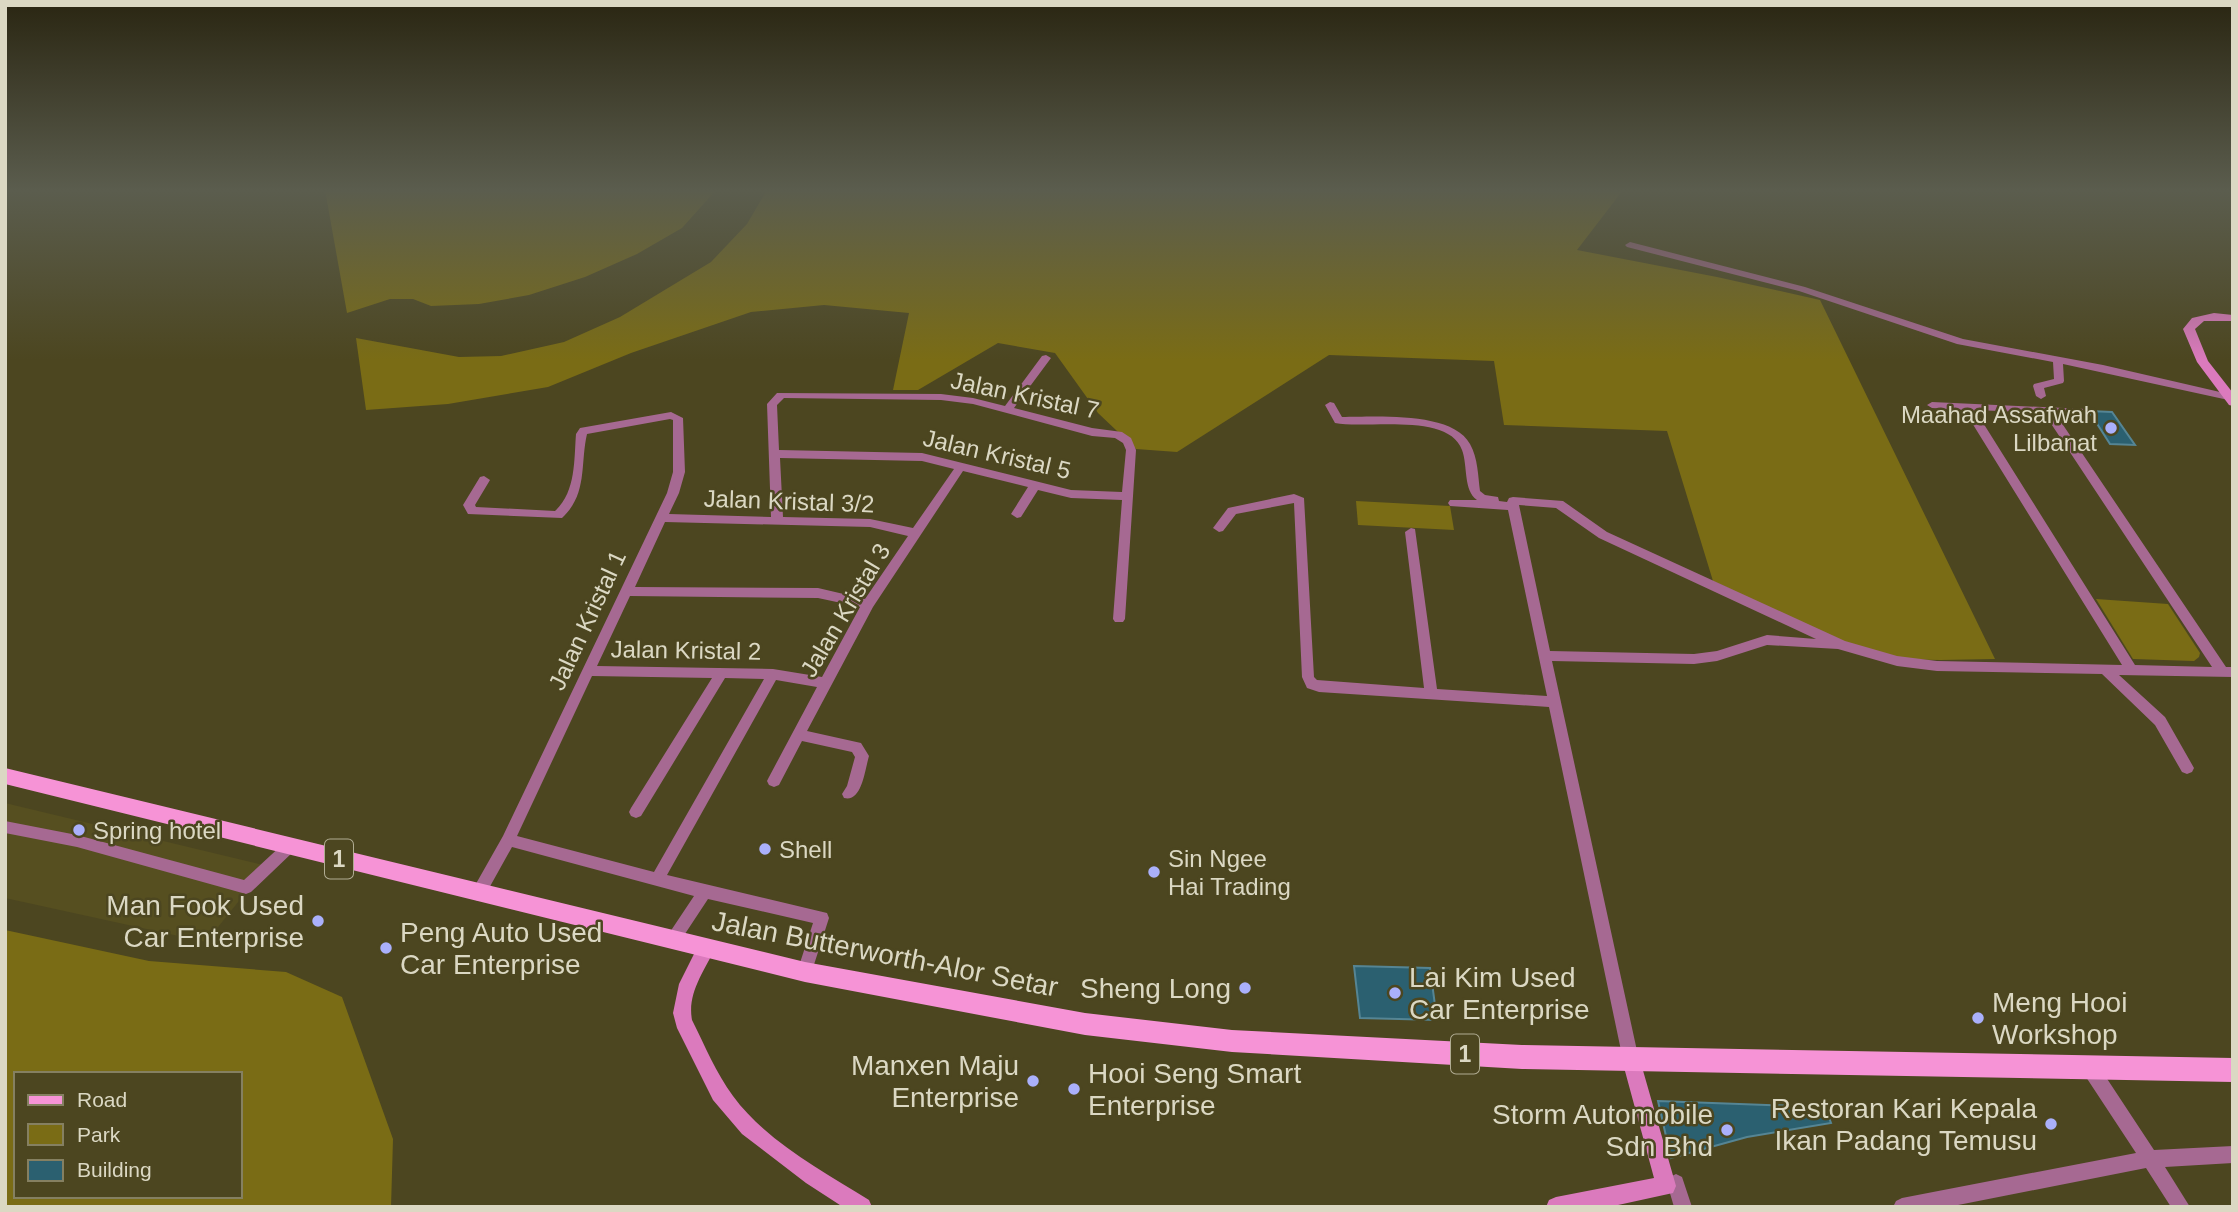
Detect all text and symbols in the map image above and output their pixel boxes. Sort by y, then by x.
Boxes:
street label: Jalan Kristal 7 [948,366,1102,424]
place label: Maahad Assafwah Lilbanat [1901,401,2097,456]
marker: Maahad Assafwah Lilbanat [2103,420,2119,436]
street label: Jalan Kristal 5 [921,424,1073,484]
street label: Jalan Kristal 3/2 [703,485,875,517]
street label: Jalan Kristal 3 [795,538,895,682]
street label: Jalan Kristal 1 [543,546,631,694]
street label: Jalan Kristal 2 [610,635,762,665]
place label: Spring hotel [93,817,221,844]
marker: Spring hotel [71,822,87,838]
place label: Shell [779,836,832,863]
road number: 1 [325,839,353,878]
marker: Shell [757,841,773,857]
place label: Sin Ngee Hai Trading [1168,845,1291,900]
marker: Sin Ngee Hai Trading [1146,864,1162,880]
place label: Man Fook Used Car Enterprise [106,890,304,953]
street label: Jalan Butterworth-Alor Setar [709,905,1061,1003]
marker: Man Fook Used Car Enterprise [310,913,326,929]
place label: Peng Auto Used Car Enterprise [400,917,602,980]
marker: Peng Auto Used Car Enterprise [378,940,394,956]
place label: Lai Kim Used Car Enterprise [1409,962,1590,1025]
place label: Sheng Long [1080,973,1231,1004]
marker: Sheng Long [1237,980,1253,996]
marker: Lai Kim Used Car Enterprise [1387,985,1403,1001]
place label: Meng Hooi Workshop [1992,987,2127,1050]
marker: Meng Hooi Workshop [1970,1010,1986,1026]
road number: 1 [1451,1035,1479,1074]
place label: Manxen Maju Enterprise [851,1050,1019,1113]
place label: Hooi Seng Smart Enterprise [1088,1058,1301,1121]
legend [14,1072,242,1198]
marker: Manxen Maju Enterprise [1025,1073,1041,1089]
marker: Hooi Seng Smart Enterprise [1066,1081,1082,1097]
text: Road [77,1088,127,1111]
place label: Restoran Kari Kepala Ikan Padang Temusu [1771,1093,2037,1156]
place label: Storm Automobile Sdn Bhd [1492,1099,1713,1162]
marker: Restoran Kari Kepala Ikan Padang Temusu [2043,1116,2059,1132]
marker: Storm Automobile Sdn Bhd [1719,1122,1735,1138]
text: Park [77,1123,121,1146]
text: Building [77,1158,152,1181]

